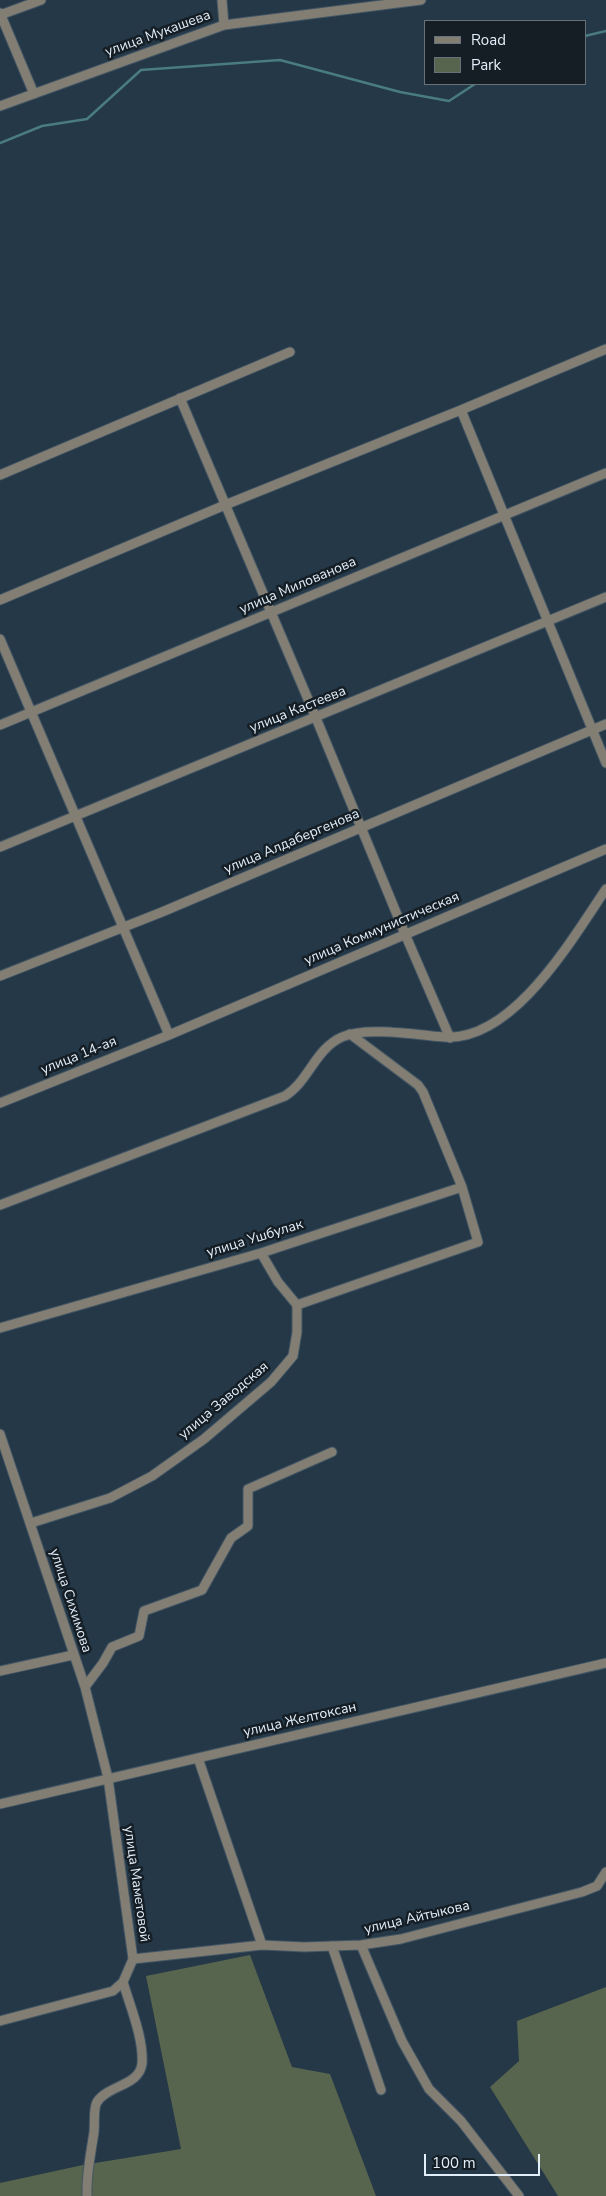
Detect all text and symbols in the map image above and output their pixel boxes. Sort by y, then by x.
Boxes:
street label: улица Мукашева [103,7,213,61]
legend [424,20,586,85]
text: Road [471,30,506,50]
text: Park [471,55,501,75]
street label: улица Милованова [237,554,359,618]
street label: улица Кастеева [247,683,349,737]
street label: улица Алдабергенова [222,806,362,878]
street label: улица Коммунистическая [302,889,462,969]
street label: улица 14-ая [39,1033,119,1079]
street label: улица Ушбулак [205,1216,305,1262]
street label: улица Заводская [176,1359,272,1443]
street label: улица Сихимова [45,1547,95,1655]
street label: улица Желтоксан [242,1699,358,1741]
street label: улица Маметовой [120,1825,152,1943]
street label: улица Айтыкова [363,1898,471,1938]
scale bar [426,2144,542,2176]
text: 100 m [432,2153,476,2173]

